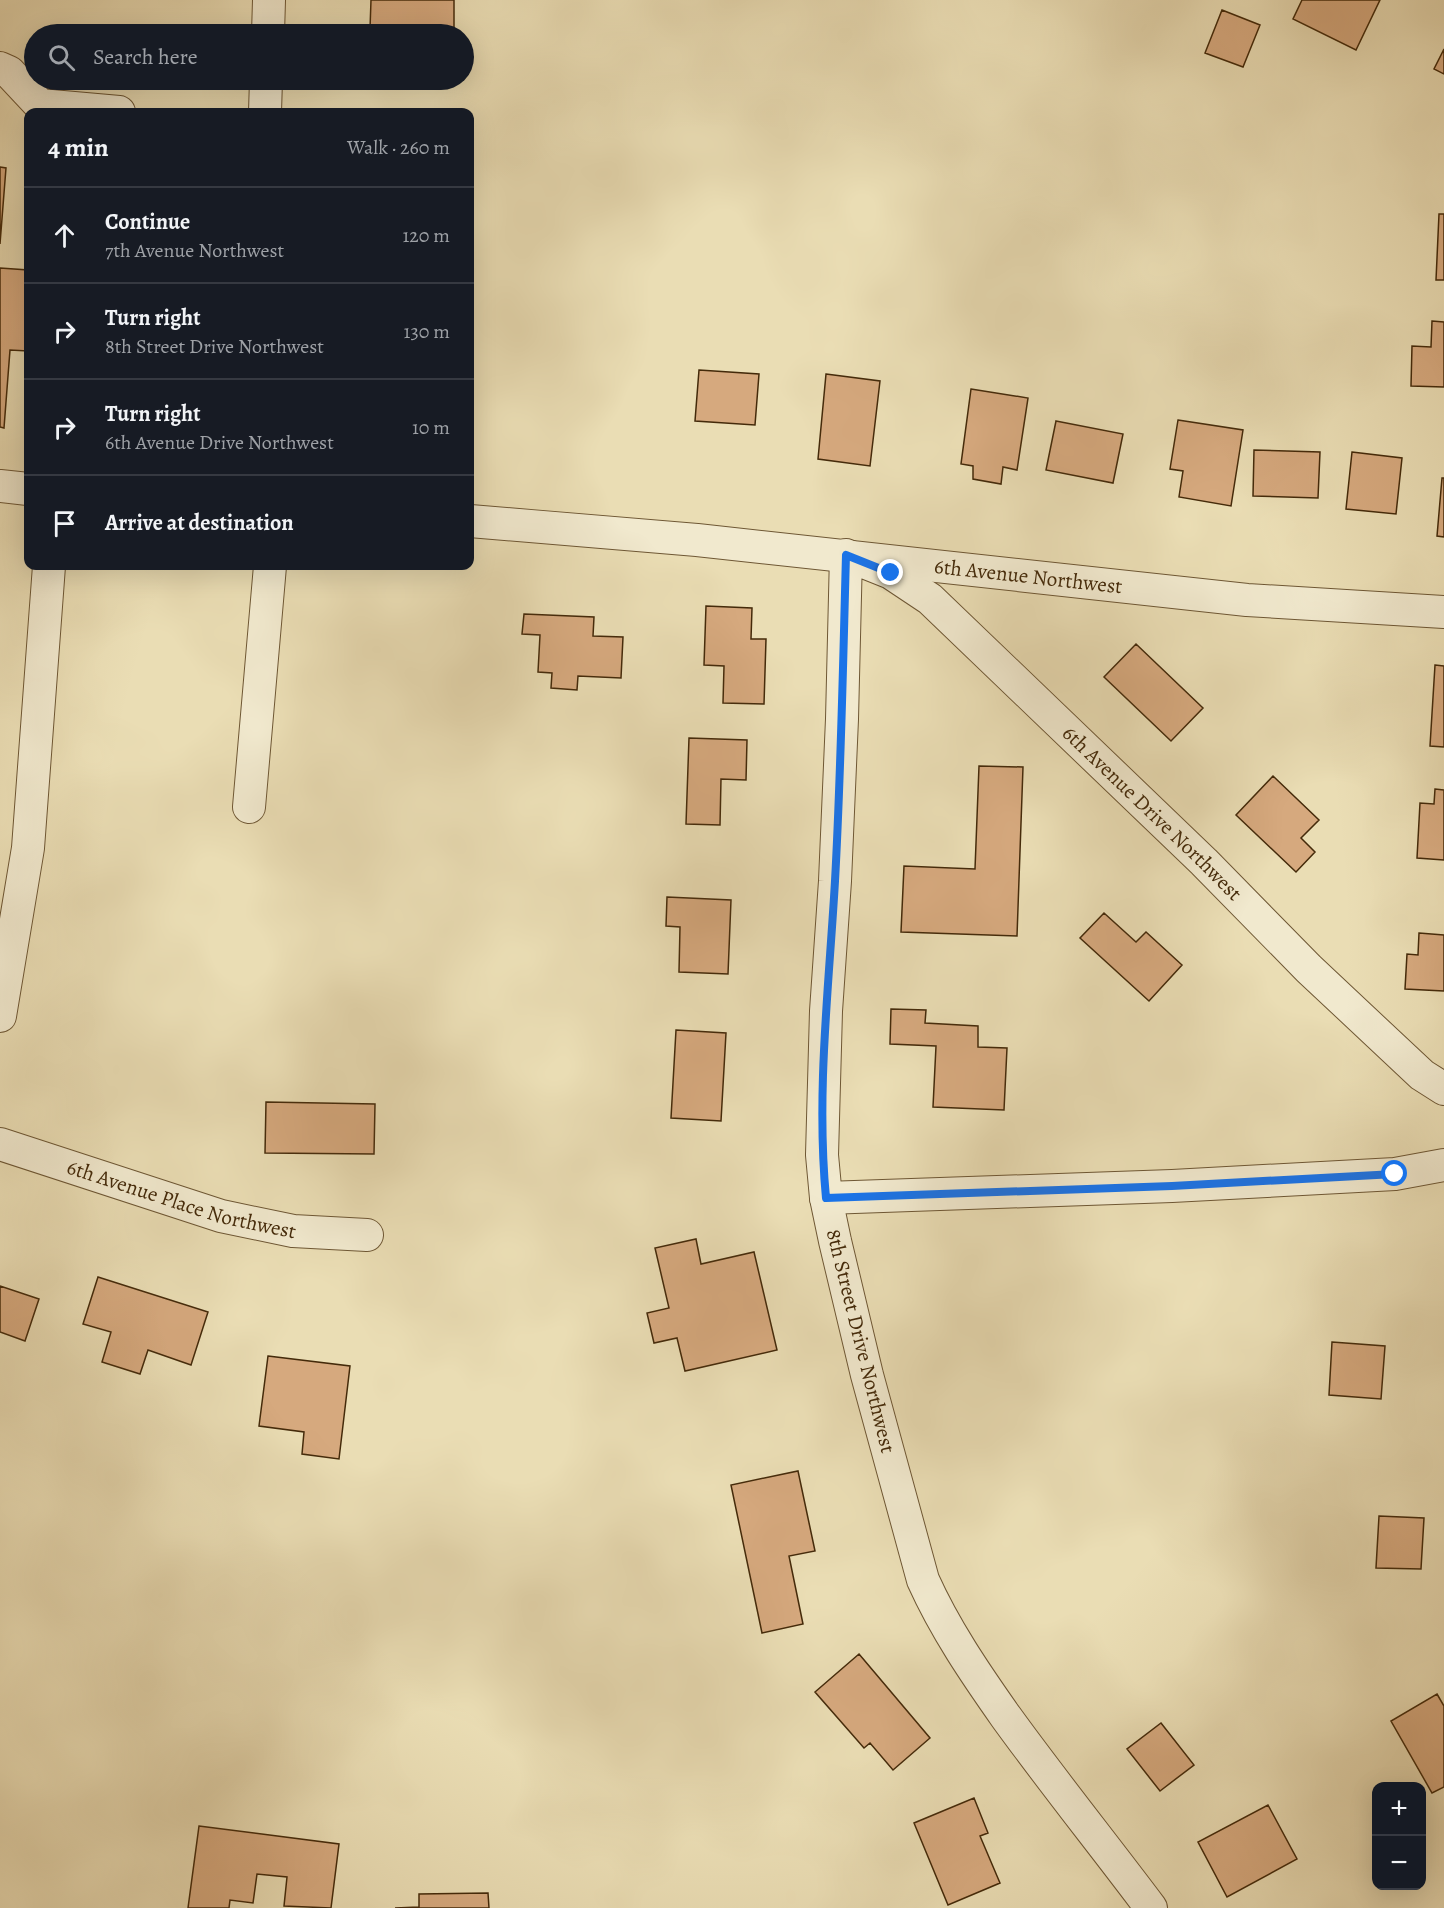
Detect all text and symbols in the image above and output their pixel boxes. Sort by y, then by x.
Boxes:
search box [24,24,474,90]
icon: search [45,41,78,74]
text: Search here [93,42,198,72]
text: 4 min [48,130,109,165]
text: Walk · 260 m [347,134,450,161]
text: Continue [105,207,190,237]
icon: ahead [48,219,81,252]
text: 120 m [402,222,450,249]
text: 7th Avenue Northwest [105,237,284,264]
text: Turn right [105,303,201,333]
icon: right [48,315,81,348]
text: 130 m [404,318,450,345]
text: 8th Street Drive Northwest [105,333,324,360]
text: Turn right [105,399,201,429]
icon: right [48,411,81,444]
text: 10 m [412,414,450,441]
text: 6th Avenue Drive Northwest [105,429,334,456]
icon: arrive [48,507,81,540]
text: Arrive at destination [105,508,294,538]
street label: 6th Avenue Northwest [933,552,1124,600]
route end [877,559,903,585]
street label: 6th Avenue Drive Northwest [1056,719,1248,907]
street label: 6th Avenue Place Northwest [63,1153,299,1245]
route start [1381,1160,1407,1186]
street label: 8th Street Drive Northwest [820,1226,902,1456]
map controls [1372,1782,1426,1890]
button: + [1372,1782,1426,1836]
button: − [1372,1836,1426,1890]

